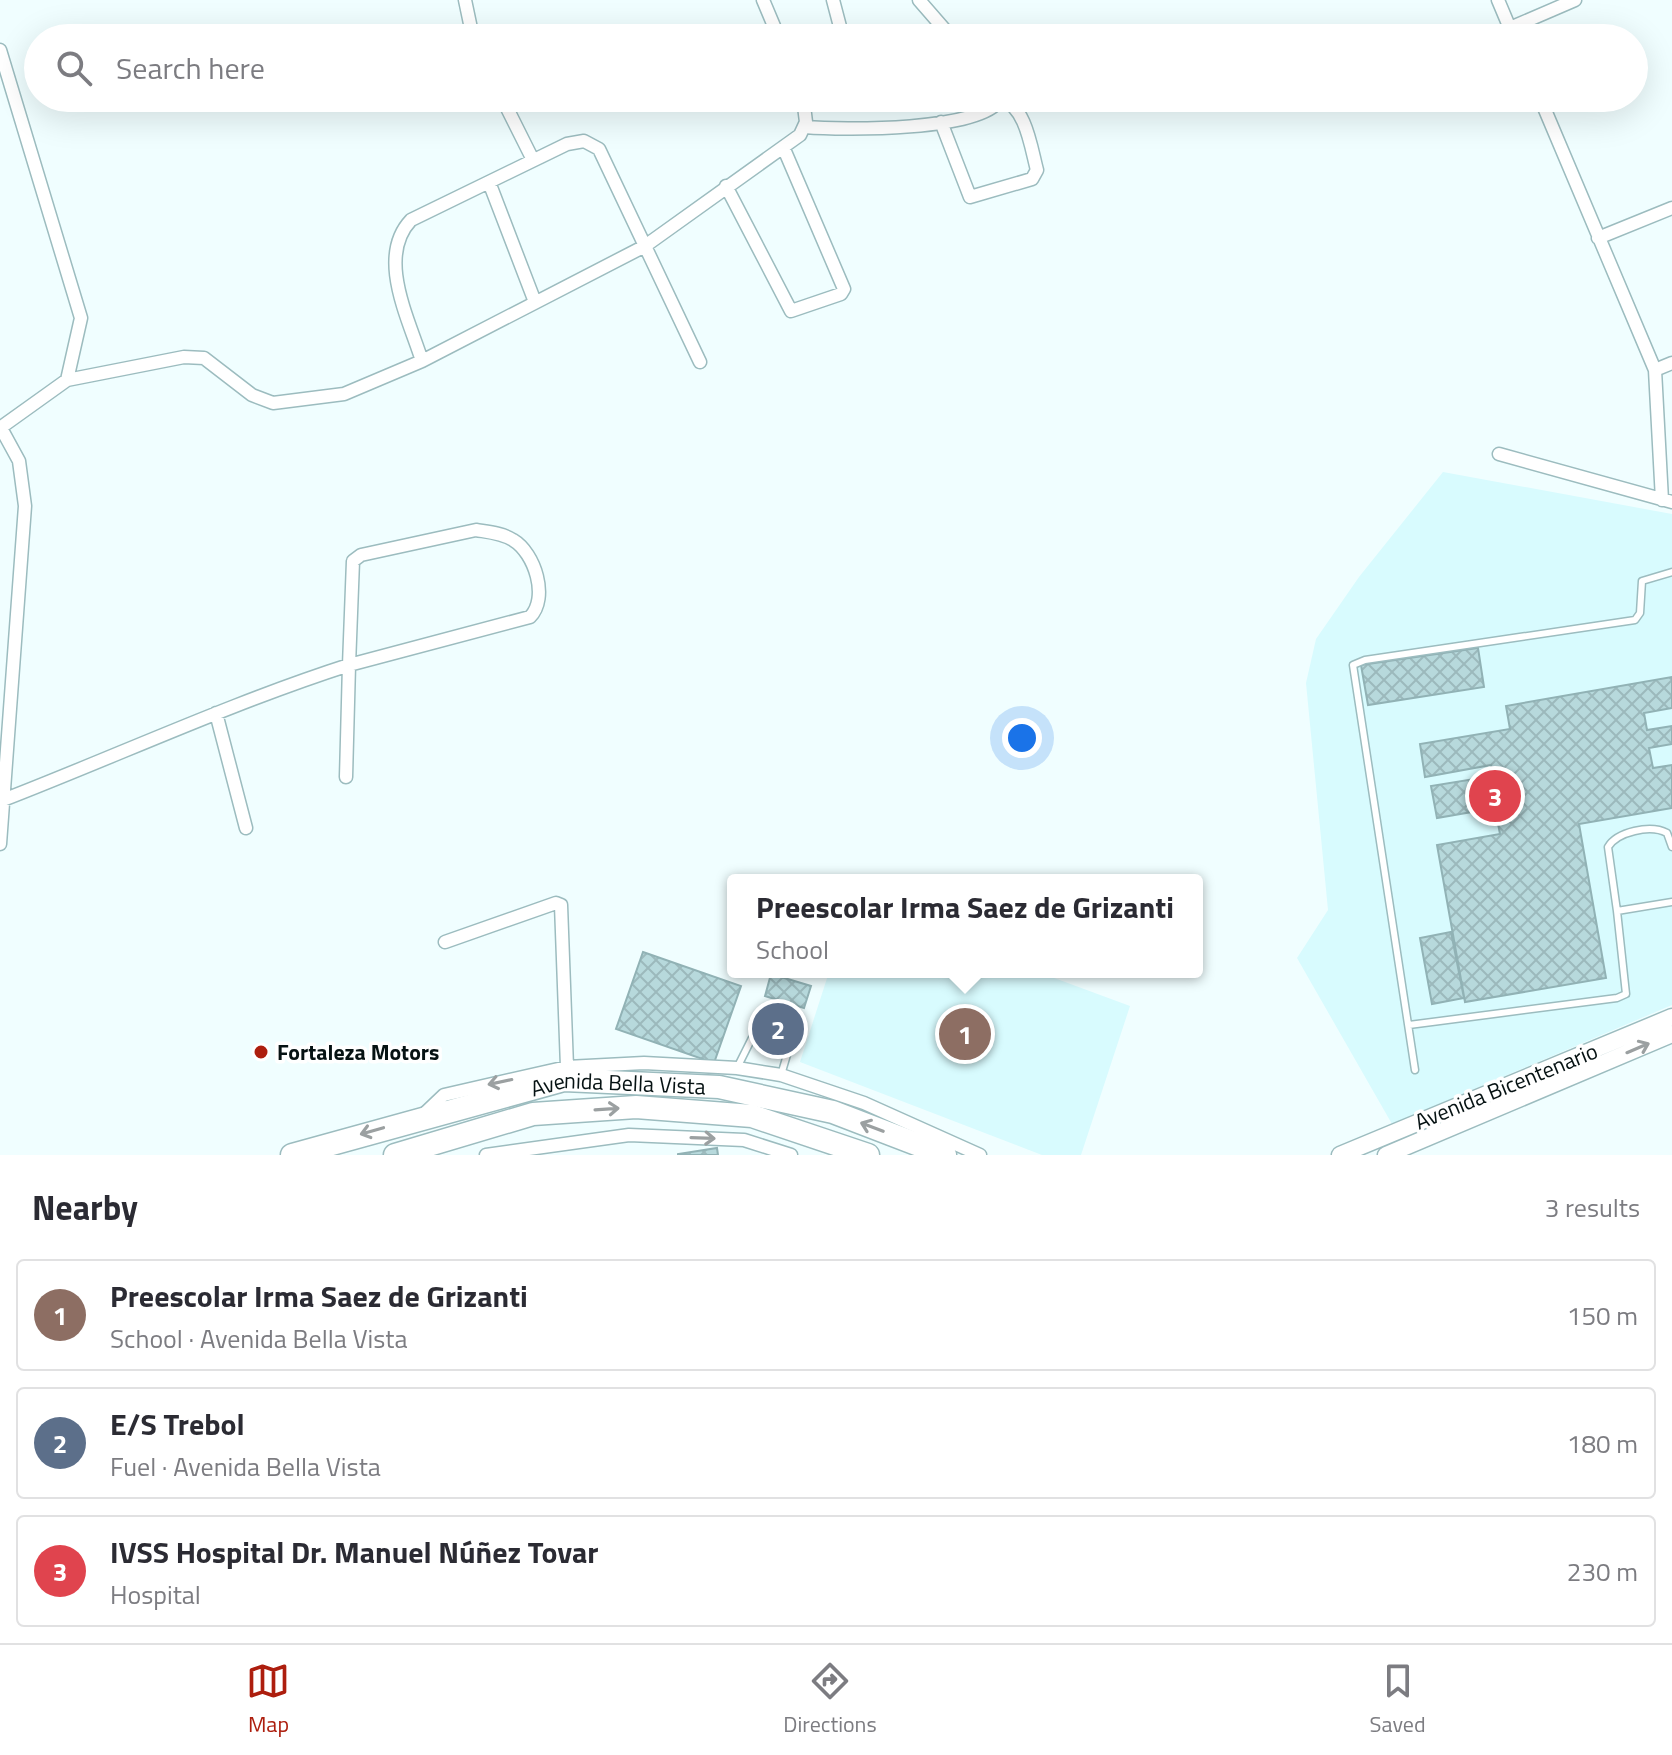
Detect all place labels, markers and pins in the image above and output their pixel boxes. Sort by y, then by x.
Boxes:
pin: 3 [1469,766,1521,826]
pin: 2 [752,999,804,1059]
pin: 1 [939,1004,991,1064]
place label: Fortaleza Motors [277,1035,439,1069]
marker: Fortaleza Motors [252,1043,270,1061]

